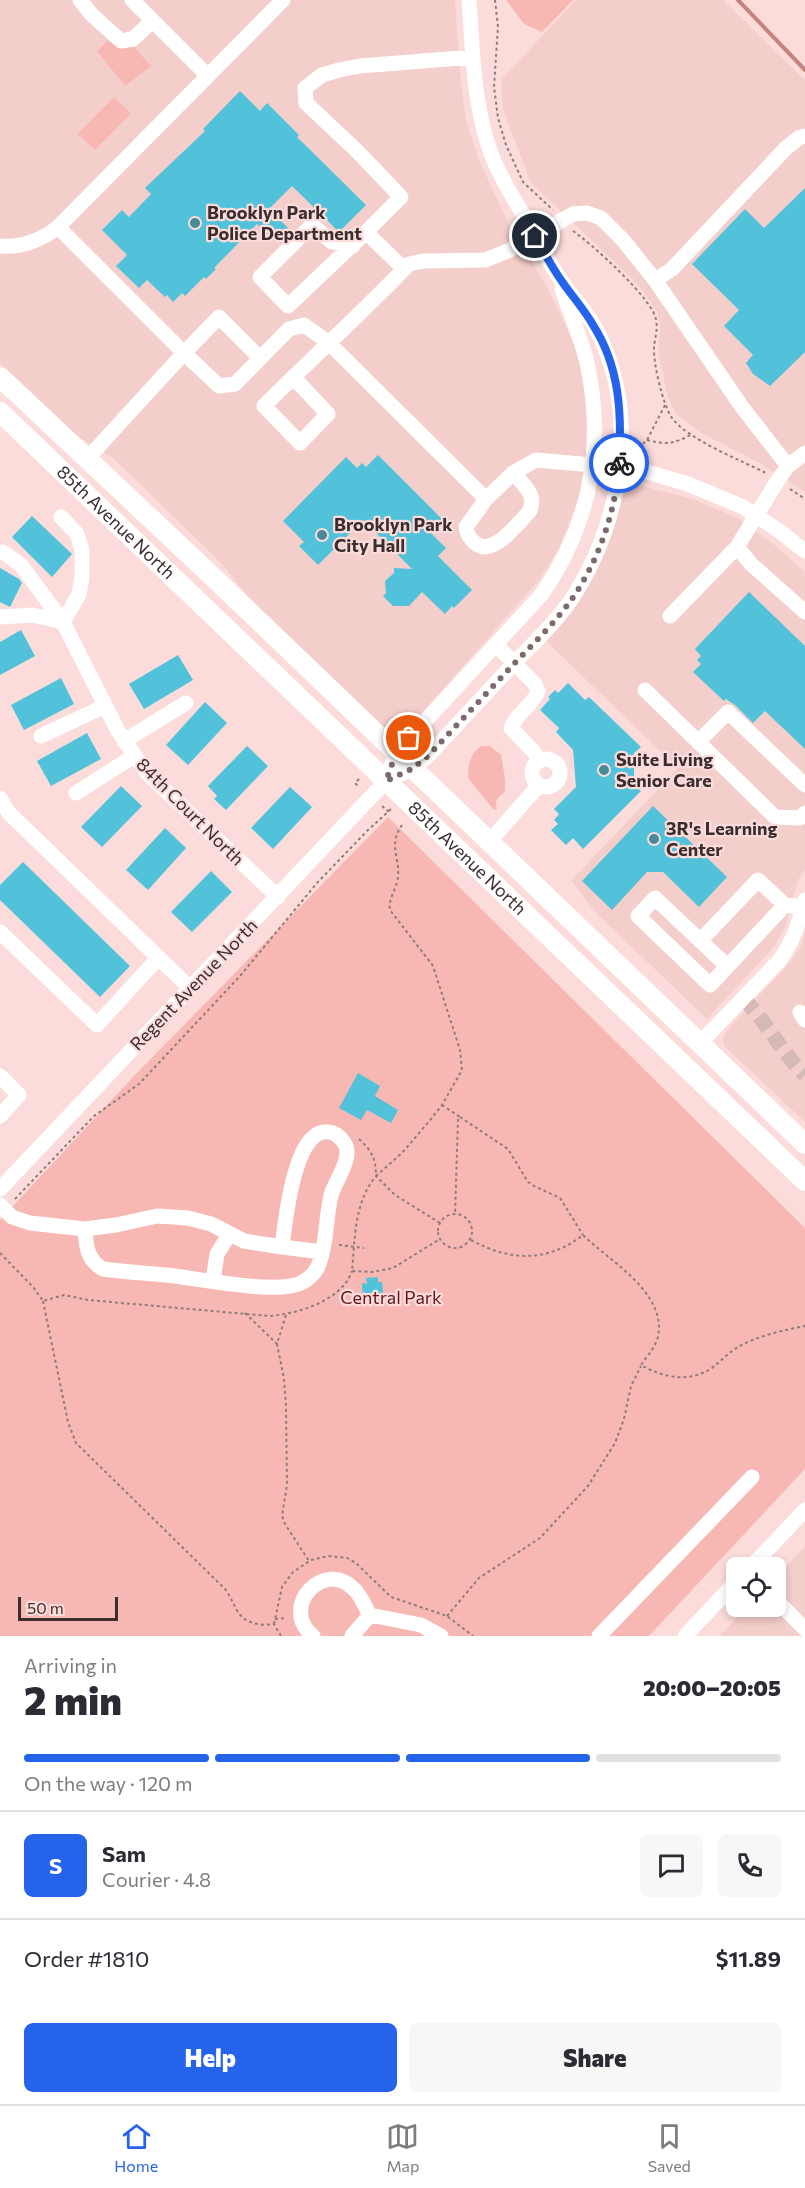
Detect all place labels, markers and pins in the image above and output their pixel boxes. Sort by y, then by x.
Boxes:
place label: Brooklyn Park Police Department [207,201,362,244]
pin [509,210,560,261]
marker: Brooklyn Park Police Department [188,216,202,230]
place label: Brooklyn Park City Hall [334,513,453,556]
marker: Brooklyn Park City Hall [315,528,329,542]
pin [383,712,434,763]
place label: Suite Living Senior Care [616,748,713,791]
marker: Suite Living Senior Care [597,763,611,777]
place label: 3R's Learning Center [666,817,778,860]
marker: 3R's Learning Center [647,832,661,846]

